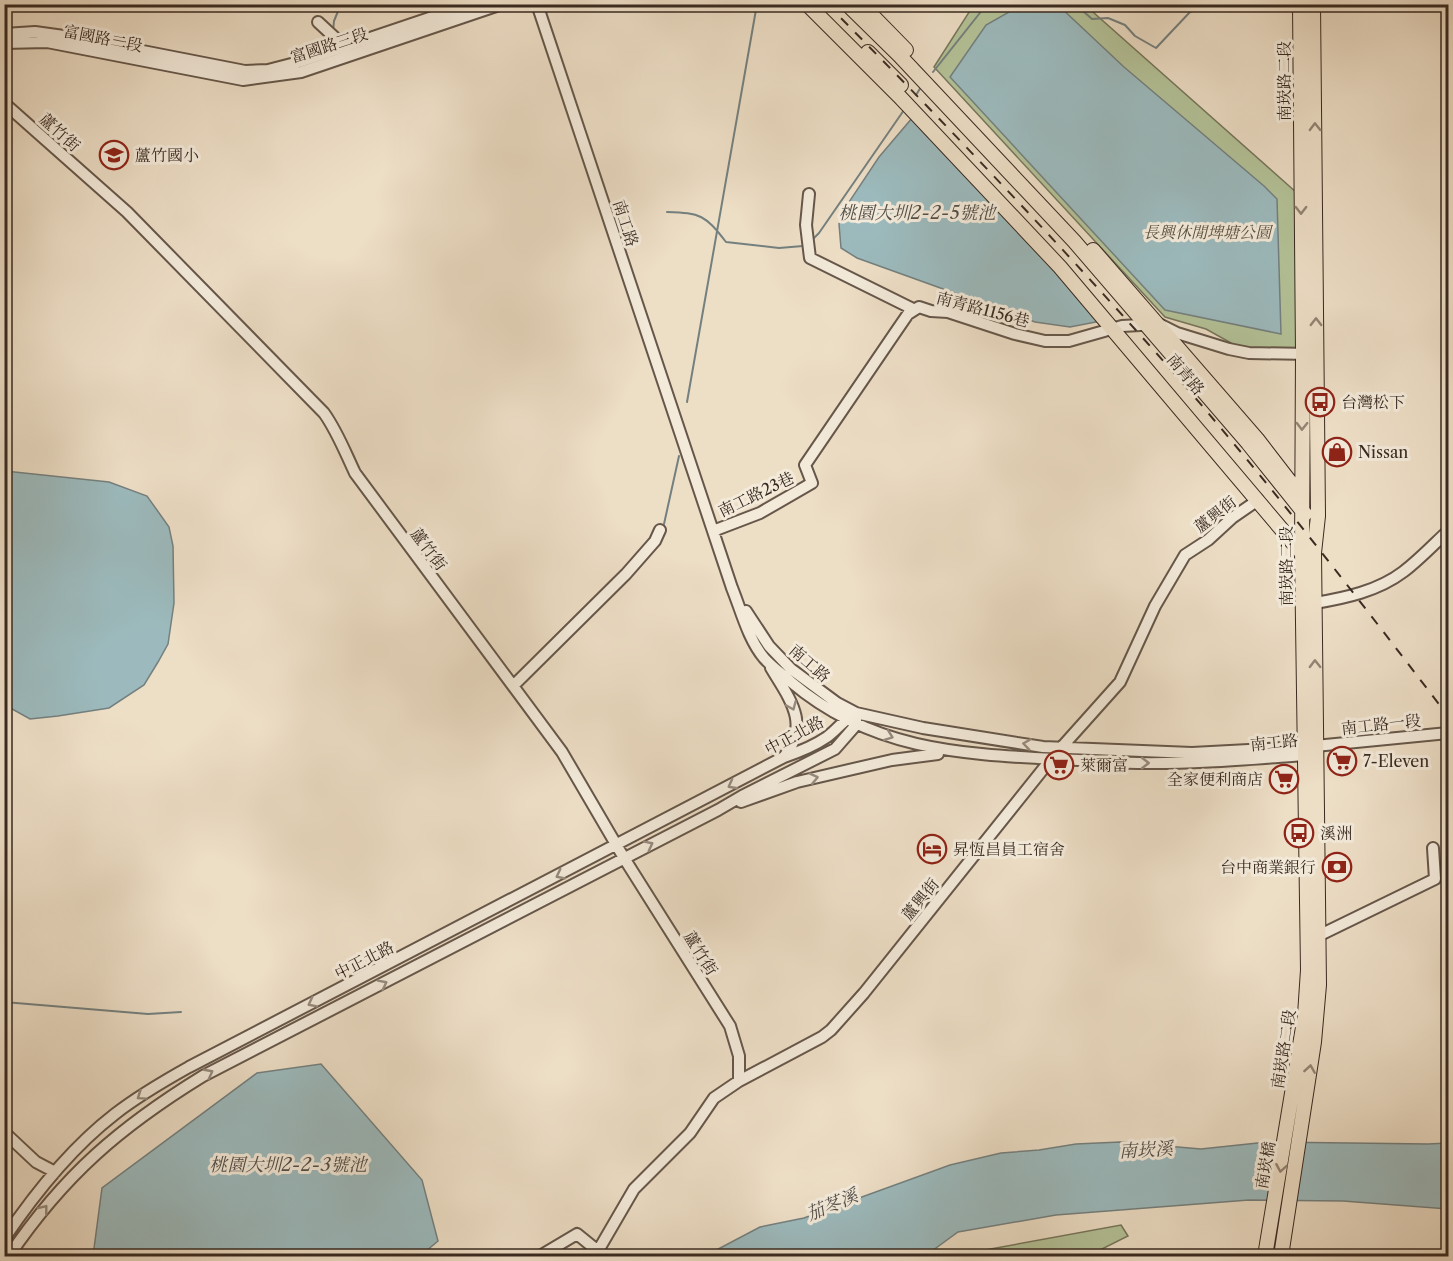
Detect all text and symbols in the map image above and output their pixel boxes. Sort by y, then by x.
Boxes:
street label: 富國路二段 [62,21,144,55]
street label: 富國路三段 [288,23,370,67]
street label: 南崁路二段 [1274,41,1294,121]
street label: 蘆竹街 [35,109,85,155]
one-way arrow [1308,123,1321,132]
school or university icon: 蘆竹國小 [98,139,130,171]
place label: 蘆竹國小 [135,145,199,165]
street label: 南工路 [609,197,643,249]
water label: 桃園大圳2-2-5號池 [838,202,998,224]
one-way arrow [1295,205,1307,214]
park label: 長興休閒埤塘公園 [1143,222,1274,242]
street label: 南青路1156巷 [934,287,1032,331]
one-way arrow [1310,318,1322,327]
street label: 南青路 [1163,349,1209,399]
bus stop icon: 台灣松下 [1304,386,1336,418]
place label: 台灣松下 [1341,392,1405,412]
one-way arrow [1296,421,1308,430]
shop icon: Nissan [1321,436,1353,468]
place label: Nissan [1358,442,1408,462]
street label: 南工路23巷 [715,467,797,521]
street label: 蘆興街 [1190,491,1240,537]
street label: 蘆竹街 [407,524,451,574]
street label: 南崁路二段 [1276,526,1296,606]
street label: 南工路 [785,640,835,686]
one-way arrow [1309,660,1322,669]
one-way arrow [785,700,797,711]
street label: 南工路一段 [1340,710,1422,738]
street label: 中正北路 [761,711,827,759]
one-way arrow [883,729,894,742]
street label: 南工路 [1249,730,1299,754]
one-way arrow [1023,739,1032,751]
supermarket icon: 7-Eleven [1326,745,1358,777]
supermarket icon: 萊爾富 [1043,749,1075,781]
place label: 7-Eleven [1363,751,1429,771]
place label: 萊爾富 [1080,755,1128,775]
one-way arrow [1140,757,1149,769]
supermarket icon: 全家便利商店 [1268,763,1300,795]
place label: 全家便利商店 [1167,769,1263,789]
one-way arrow [809,773,819,786]
one-way arrow [728,777,739,789]
bus stop icon: 溪洲 [1283,817,1315,849]
place label: 溪洲 [1320,823,1352,843]
hotel icon: 昇恆昌員工宿舍 [916,833,948,865]
place label: 昇恆昌員工宿舍 [953,839,1065,859]
one-way arrow [642,841,653,853]
bank icon: 台中商業銀行 [1321,851,1353,883]
place label: 台中商業銀行 [1220,857,1316,877]
one-way arrow [555,868,566,880]
street label: 蘆興街 [897,874,943,924]
street label: 蘆竹街 [680,927,722,979]
street label: 中正北路 [331,937,397,983]
one-way arrow [376,980,387,991]
one-way arrow [308,996,318,1007]
street label: 南崁路二段 [1267,1008,1299,1090]
one-way arrow [1304,1064,1316,1073]
one-way arrow [203,1069,214,1080]
one-way arrow [136,1089,147,1100]
water label: 南崁溪 [1118,1137,1176,1162]
street label: 南崁橋 [1251,1140,1279,1190]
water label: 桃園大圳2-2-3號池 [209,1154,369,1176]
one-way arrow [1275,1163,1288,1173]
water label: 茄苳溪 [803,1184,863,1226]
one-way arrow [36,1205,47,1216]

